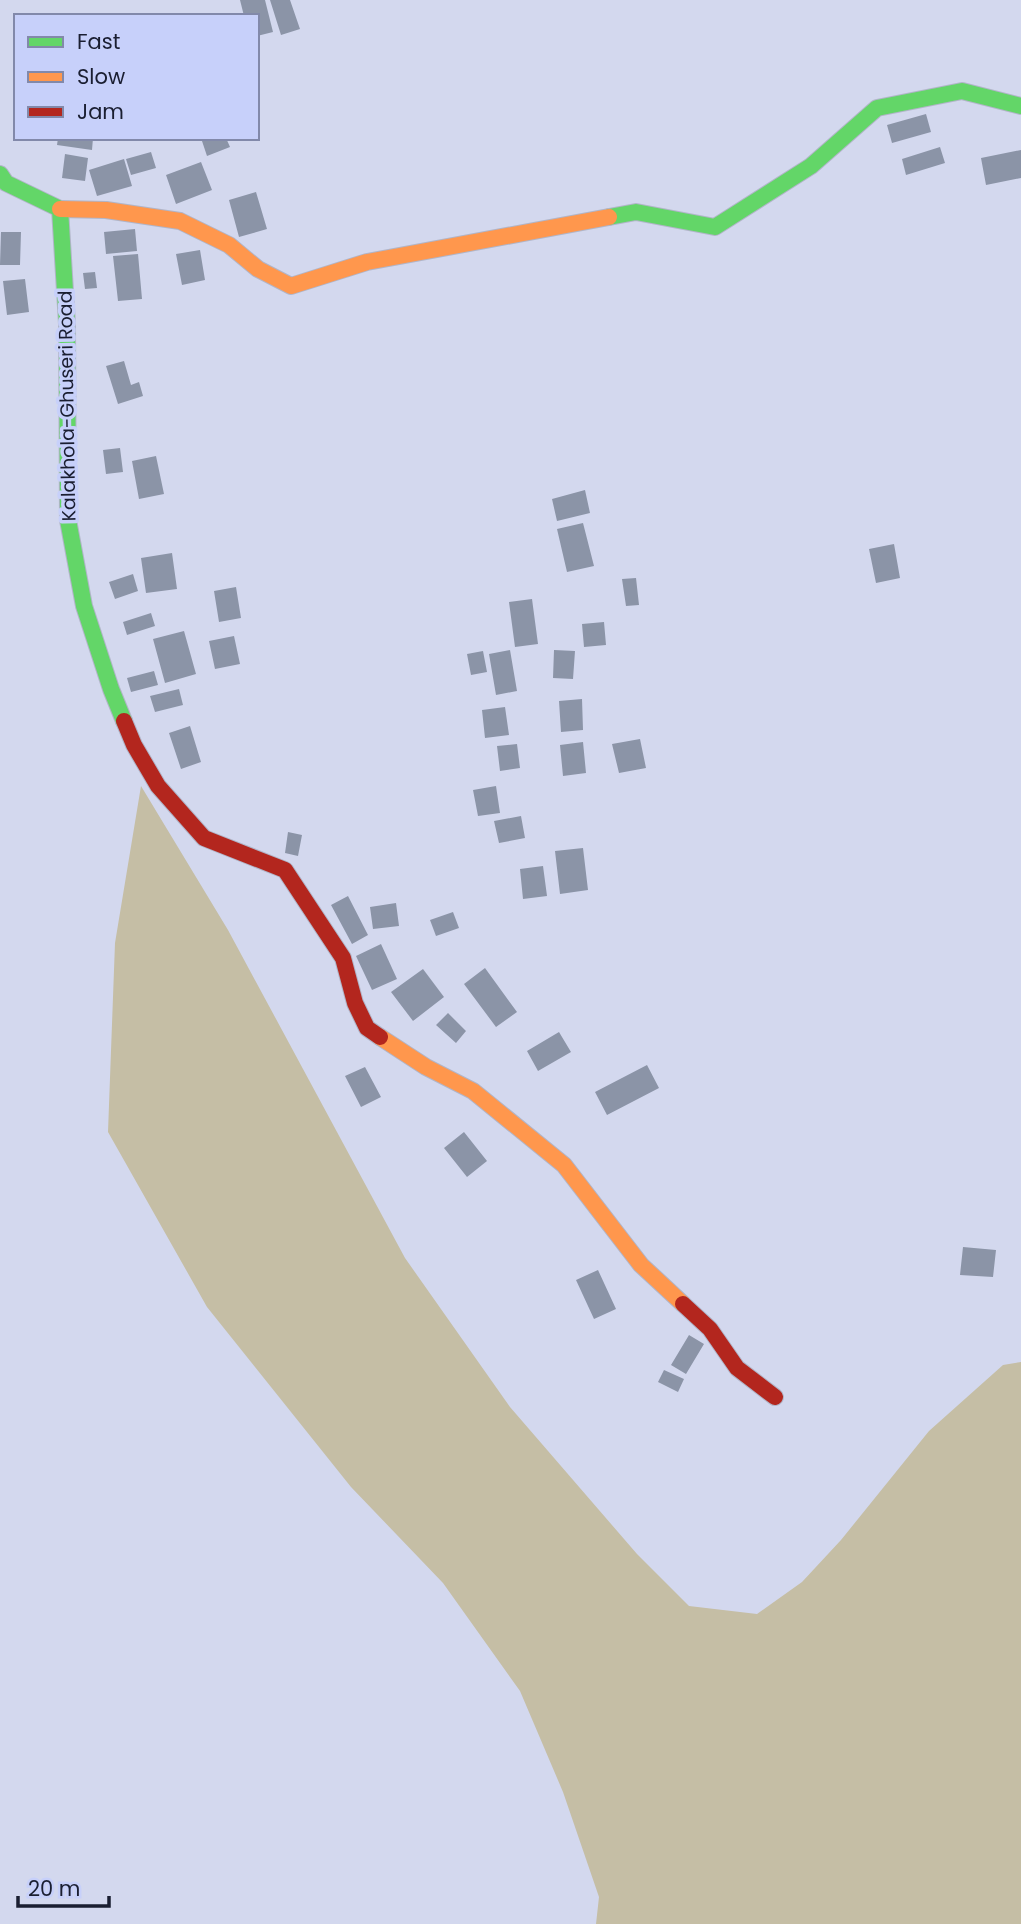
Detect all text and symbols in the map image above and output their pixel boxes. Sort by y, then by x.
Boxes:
legend [14,14,259,140]
text: Fast [77,27,120,56]
text: Slow [77,62,125,91]
text: Jam [77,97,124,126]
street label: Kalakhola-Ghuseri Road [51,290,83,522]
scale bar [18,1864,108,1908]
text: 20 m [28,1874,81,1903]

